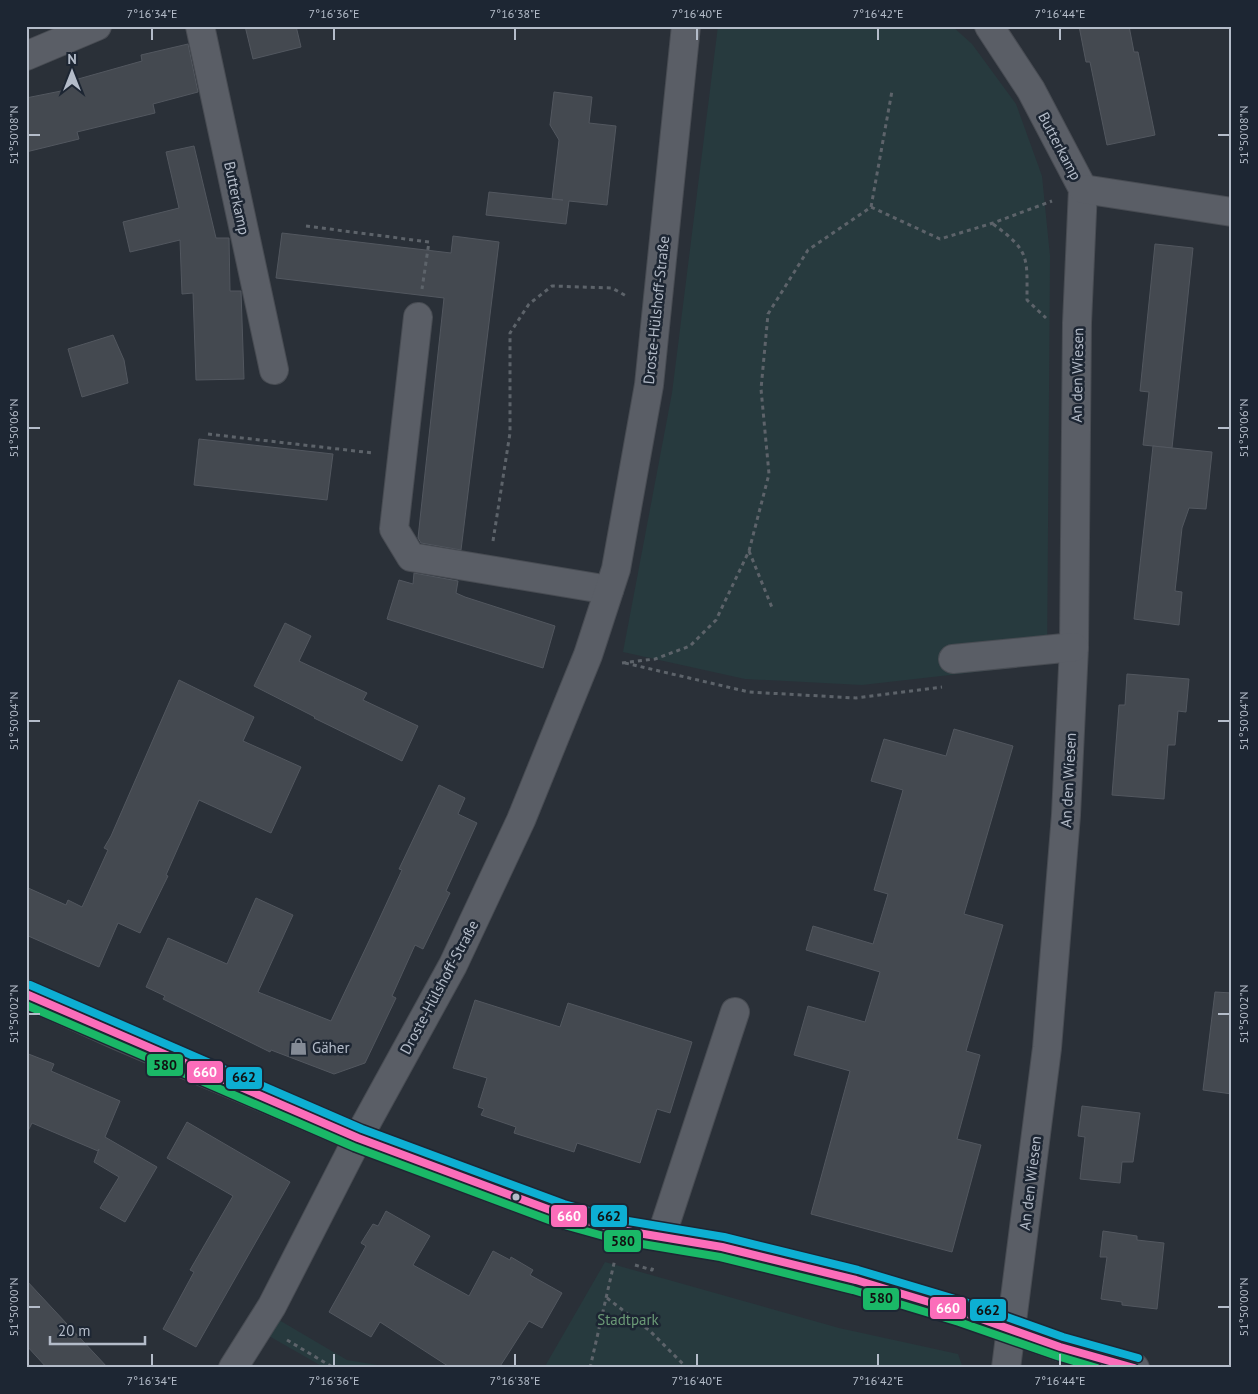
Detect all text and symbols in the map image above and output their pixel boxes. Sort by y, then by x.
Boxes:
text: 7°16'34"E [127,6,177,21]
text: 7°16'36"E [309,6,359,21]
text: 7°16'38"E [490,6,540,21]
text: 7°16'40"E [672,6,722,21]
text: 7°16'42"E [853,6,903,21]
text: 7°16'44"E [1035,6,1085,21]
north arrow [48,48,98,98]
text: N [67,50,77,68]
text: 51°50'08"N [6,105,21,165]
text: 51°50'08"N [1236,105,1251,165]
street label: Butterkamp [1034,109,1086,183]
street label: Butterkamp [220,160,254,236]
street label: Droste-Hülshoff-Straße [639,235,673,385]
street label: An den Wiesen [1067,327,1087,423]
text: 51°50'06"N [6,398,21,458]
text: 51°50'06"N [1236,398,1251,458]
text: 51°50'04"N [6,691,21,751]
text: 51°50'04"N [1236,691,1251,751]
street label: An den Wiesen [1056,732,1080,828]
street label: Droste-Hülshoff-Straße [396,917,482,1057]
text: 51°50'02"N [6,984,21,1044]
text: 51°50'02"N [1236,984,1251,1044]
shop icon: Gäher [288,1037,308,1057]
place label: Gäher [312,1038,350,1057]
line badge: 580 [146,1053,184,1077]
text: 580 [153,1056,177,1074]
line badge: 660 [186,1060,224,1084]
text: 660 [193,1063,217,1081]
line badge: 662 [225,1066,263,1090]
text: 662 [232,1068,256,1086]
street label: An den Wiesen [1015,1135,1045,1231]
unlabelled marker [511,1192,521,1202]
line badge: 660 [550,1204,588,1228]
line badge: 662 [590,1204,628,1228]
text: 660 [557,1207,581,1225]
text: 662 [597,1207,621,1225]
line badge: 580 [603,1229,642,1253]
text: 580 [611,1232,635,1250]
text: 51°50'00"N [6,1277,21,1337]
text: 51°50'00"N [1236,1277,1251,1337]
line badge: 580 [862,1287,900,1311]
text: 580 [869,1289,893,1307]
line badge: 660 [929,1296,967,1320]
line badge: 662 [969,1298,1007,1322]
text: 660 [936,1299,960,1317]
text: 662 [976,1301,1000,1319]
park label: Stadtpark [597,1310,660,1329]
scale bar [50,1314,145,1346]
text: 20 m [58,1321,91,1340]
text: 7°16'34"E [127,1373,177,1388]
text: 7°16'36"E [309,1373,359,1388]
text: 7°16'38"E [490,1373,540,1388]
text: 7°16'40"E [672,1373,722,1388]
text: 7°16'42"E [853,1373,903,1388]
text: 7°16'44"E [1035,1373,1085,1388]

